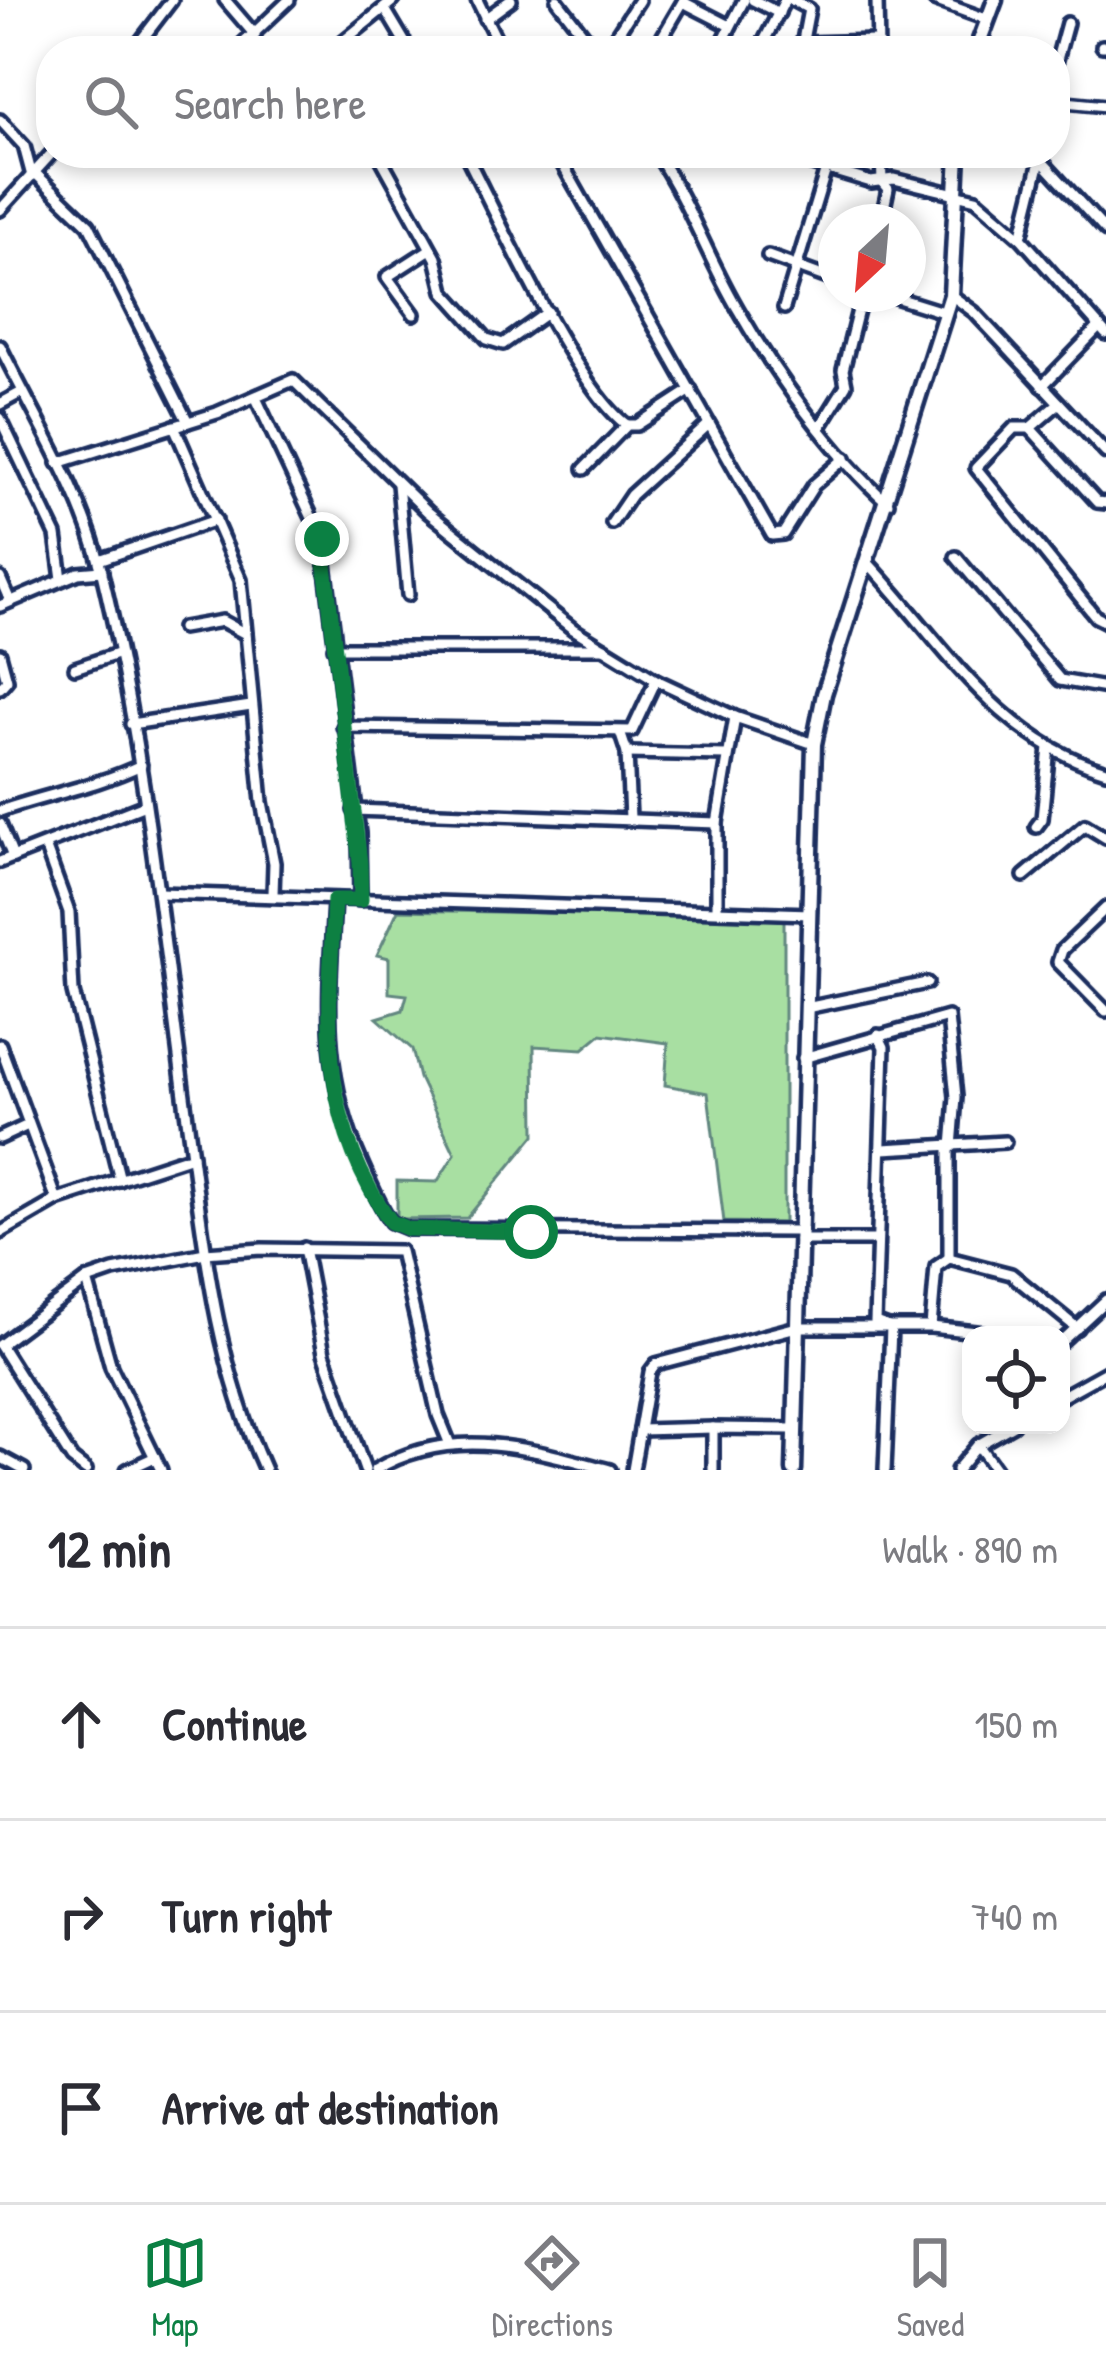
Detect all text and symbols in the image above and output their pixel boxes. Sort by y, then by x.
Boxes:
search box [36,36,1070,168]
icon: search [78,69,144,135]
text: Search here [174,72,366,133]
north arrow [818,204,926,312]
route end [295,512,349,566]
route start [504,1205,558,1259]
map controls [962,1326,1070,1434]
button: locate [962,1326,1070,1434]
text: 12 min [48,1514,171,1583]
text: Walk · 890 m [882,1522,1058,1575]
icon: ahead [48,1691,114,1757]
text: Continue [162,1693,307,1754]
text: 150 m [974,1697,1058,1750]
icon: right [48,1883,114,1949]
text: Turn right [162,1885,331,1946]
text: 740 m [971,1889,1058,1942]
icon: arrive [48,2075,114,2141]
text: Arrive at destination [162,2077,499,2138]
tab: Map [142,2230,208,2346]
tab: Directions [492,2230,613,2346]
tab: Saved [897,2230,964,2346]

